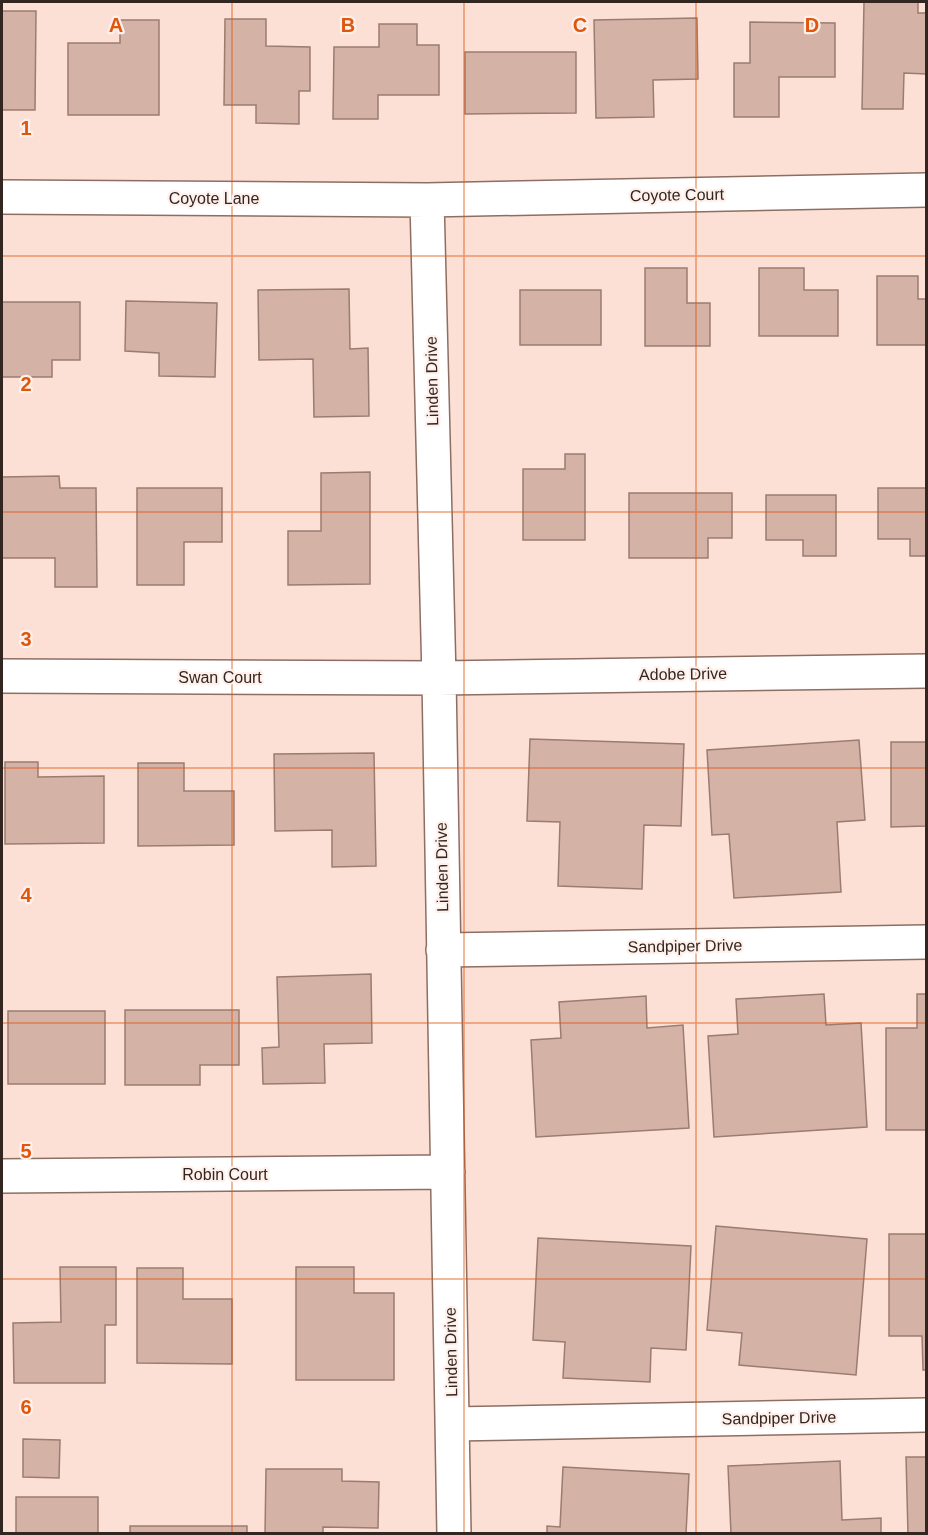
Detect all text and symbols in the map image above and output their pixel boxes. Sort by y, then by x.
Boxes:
text: A [109,14,123,36]
text: B [341,14,355,36]
text: C [573,14,587,36]
text: D [805,14,819,36]
text: 1 [20,117,32,139]
street label: Coyote Court [630,186,725,204]
street label: Coyote Lane [169,190,259,207]
street label: Linden Drive [423,336,441,426]
text: 2 [20,373,32,395]
text: 3 [20,628,32,650]
street label: Adobe Drive [639,665,727,683]
street label: Swan Court [178,669,262,686]
street label: Linden Drive [433,822,451,912]
text: 4 [20,884,32,906]
street label: Sandpiper Drive [627,936,743,955]
text: 5 [20,1140,32,1162]
street label: Robin Court [182,1166,268,1183]
street label: Linden Drive [442,1307,460,1397]
text: 6 [20,1396,32,1418]
street label: Sandpiper Drive [721,1408,837,1427]

